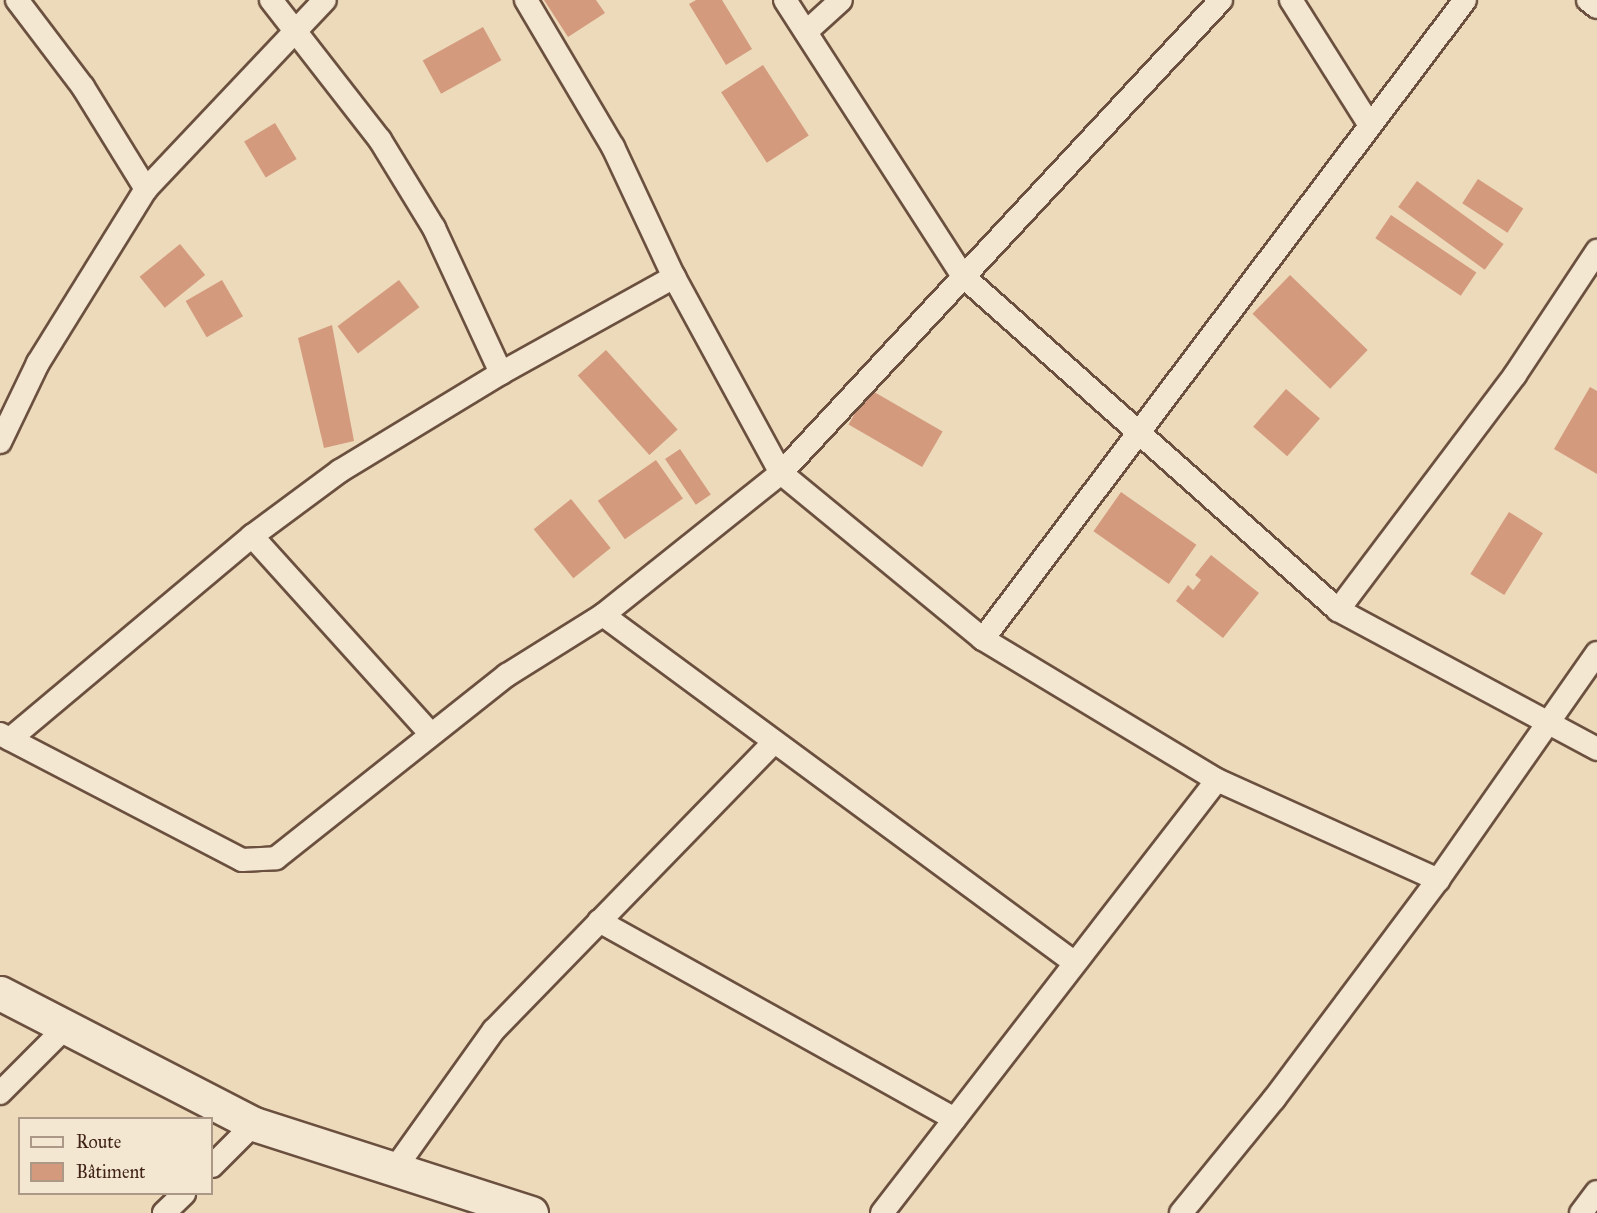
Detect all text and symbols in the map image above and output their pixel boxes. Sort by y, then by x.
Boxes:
legend [18,1117,213,1195]
text: Route [76,1131,121,1153]
text: Bâtiment [76,1161,145,1183]

